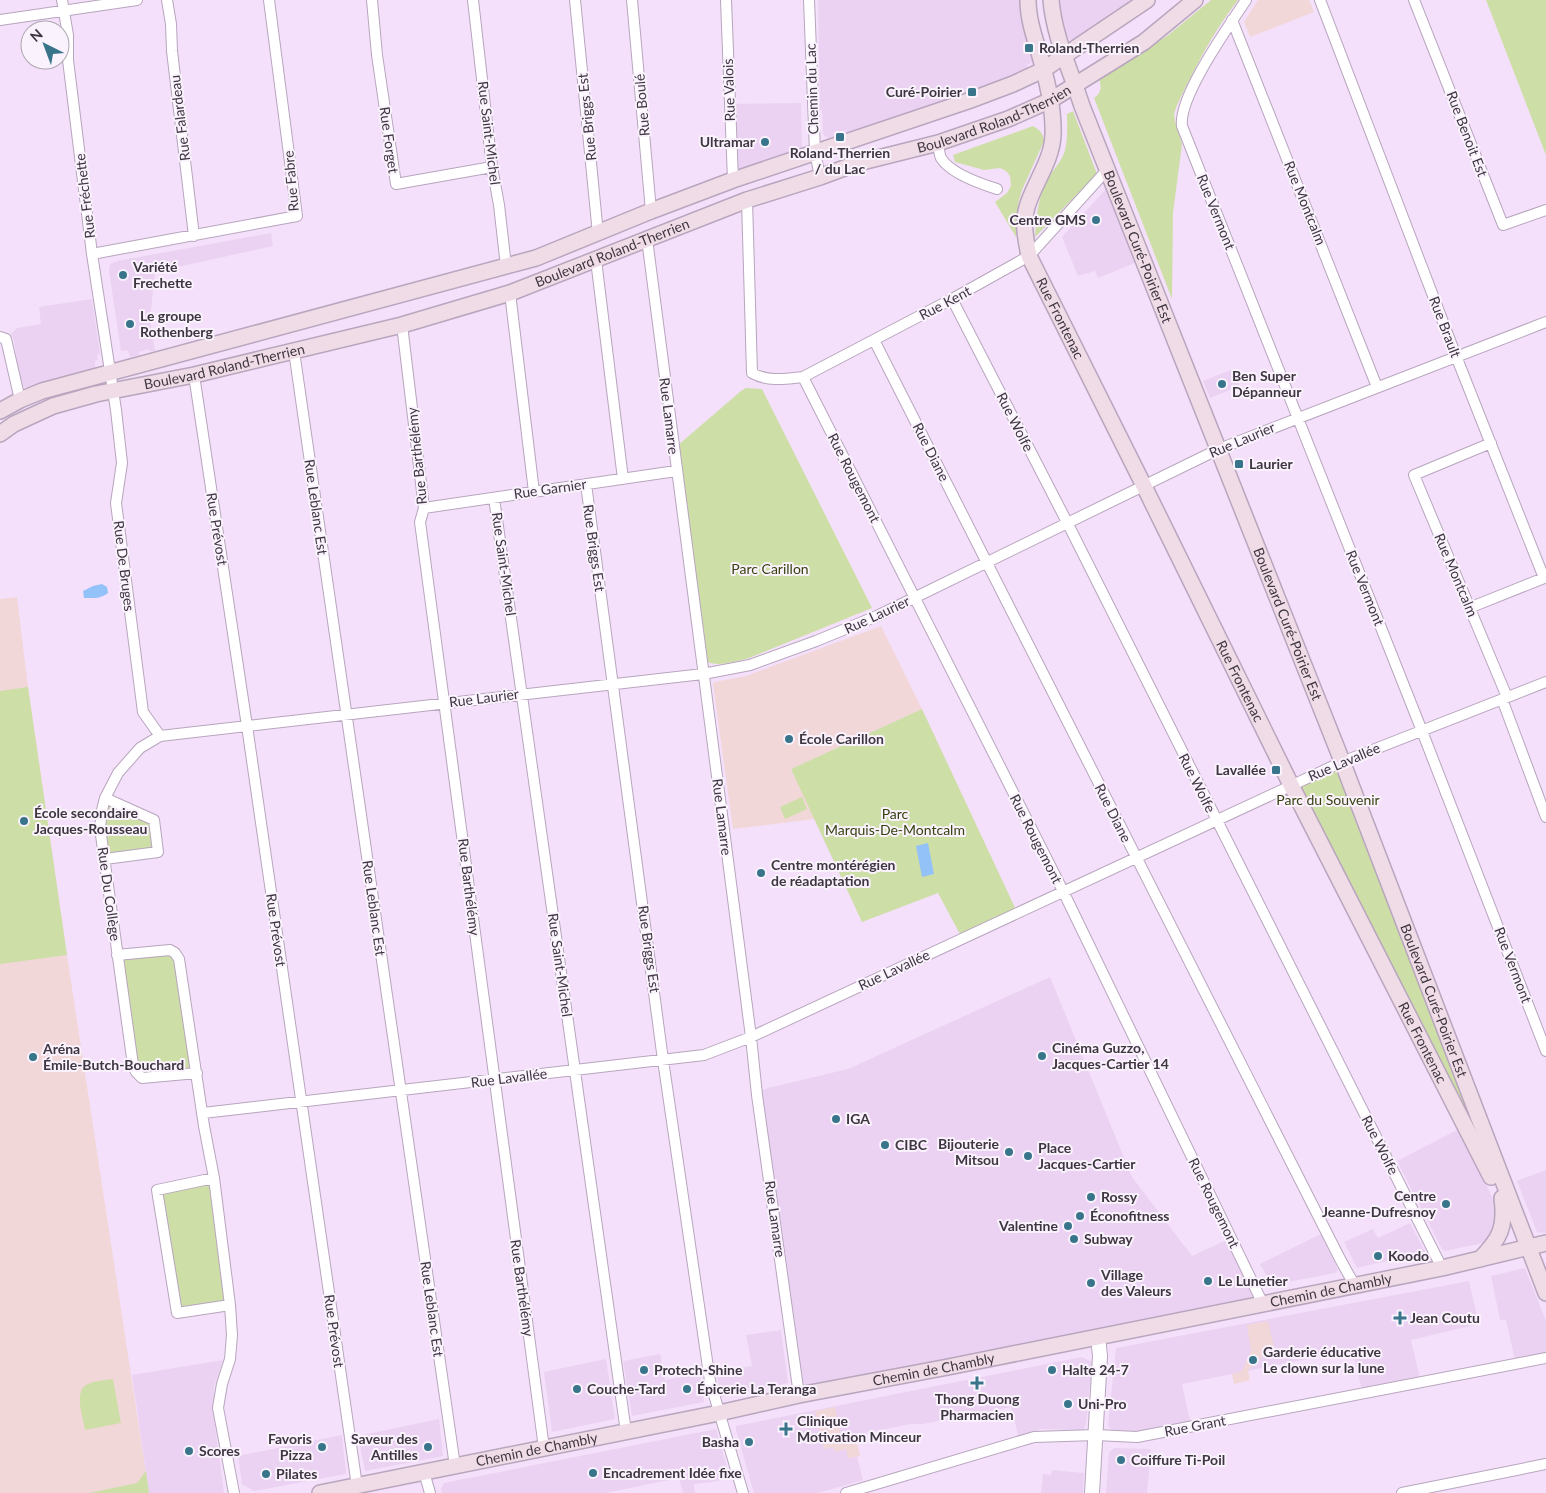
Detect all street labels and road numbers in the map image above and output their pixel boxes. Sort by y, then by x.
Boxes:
street label: Chemin du Lac [801,43,822,135]
street label: Rue Valois [719,58,738,122]
street label: Rue Briggs Est [573,72,600,162]
street label: Rue Boulé [630,73,653,137]
street label: Rue Falardeau [166,74,193,162]
street label: Rue Saint-Michel [475,80,504,186]
street label: Boulevard Roland-Therrien [915,81,1074,156]
street label: Rue Benoit Est [1443,89,1492,179]
street label: Rue Forget [376,106,403,174]
street label: Rue Fabre [279,150,302,212]
street label: Rue Fréchette [71,153,98,240]
street label: Rue Montcalm [1281,158,1330,247]
street label: Boulevard Curé-Poirier Est [1100,168,1176,325]
street label: Rue Vermont [1194,172,1239,252]
street label: Boulevard Roland-Therrien [532,214,692,290]
street label: Rue Frontenac [1033,274,1088,362]
street label: Rue Kent [916,282,974,323]
street label: Rue Brault [1426,294,1465,360]
street label: Boulevard Roland-Therrien [142,340,306,393]
street label: Rue Lamarre [656,377,683,455]
street label: Rue Wolfe [993,389,1038,454]
street label: Rue Barthélémy [403,406,430,506]
street label: Rue Laurier [1206,418,1277,461]
street label: Rue Diane [910,420,953,484]
street label: Rue Rougemont [825,430,884,525]
street label: Rue Leblanc Est [301,458,332,556]
street label: Rue Garnier [513,475,587,502]
street label: Rue Prévost [203,491,232,567]
street label: Rue Briggs Est [580,503,609,593]
street label: Rue Saint-Michel [489,511,520,617]
street label: Rue De Bruges [111,520,138,612]
street label: Rue Montcalm [1431,530,1482,619]
street label: Boulevard Curé-Poirier Est [1250,545,1326,703]
street label: Rue Vermont [1343,548,1388,628]
street label: Rue Laurier [841,592,912,637]
street label: Rue Frontenac [1213,637,1268,725]
street label: Rue Laurier [448,685,520,710]
street label: Rue Lavallée [1305,739,1382,784]
street label: Rue Wolfe [1175,750,1220,815]
street label: Rue Lamarre [709,778,736,856]
street label: Rue Diane [1092,781,1135,845]
street label: Rue Rougemont [1007,791,1066,886]
street label: Rue Barthélémy [455,837,484,937]
street label: Rue Du Collège [94,846,125,942]
street label: Rue Leblanc Est [359,859,390,957]
street label: Rue Prévost [263,892,290,968]
street label: Rue Briggs Est [635,904,664,994]
street label: Rue Saint-Michel [545,912,576,1018]
street label: Boulevard Curé-Poirier Est [1397,921,1471,1079]
street label: Rue Vermont [1491,924,1536,1005]
street label: Rue Lavallée [855,946,932,993]
street label: Rue Frontenac [1395,999,1451,1086]
street label: Rue Lavallée [470,1064,548,1091]
street label: Rue Wolfe [1358,1112,1403,1177]
street label: Rue Rougemont [1185,1155,1244,1251]
street label: Rue Lamarre [762,1180,789,1258]
street label: Rue Barthélémy [507,1238,538,1338]
street label: Rue Leblanc Est [417,1260,448,1358]
street label: Chemin de Chambly [1268,1269,1394,1310]
street label: Rue Prévost [321,1293,348,1369]
street label: Chemin de Chambly [871,1349,997,1389]
street label: Rue Grant [1163,1411,1227,1440]
street label: Chemin de Chambly [474,1428,600,1470]

